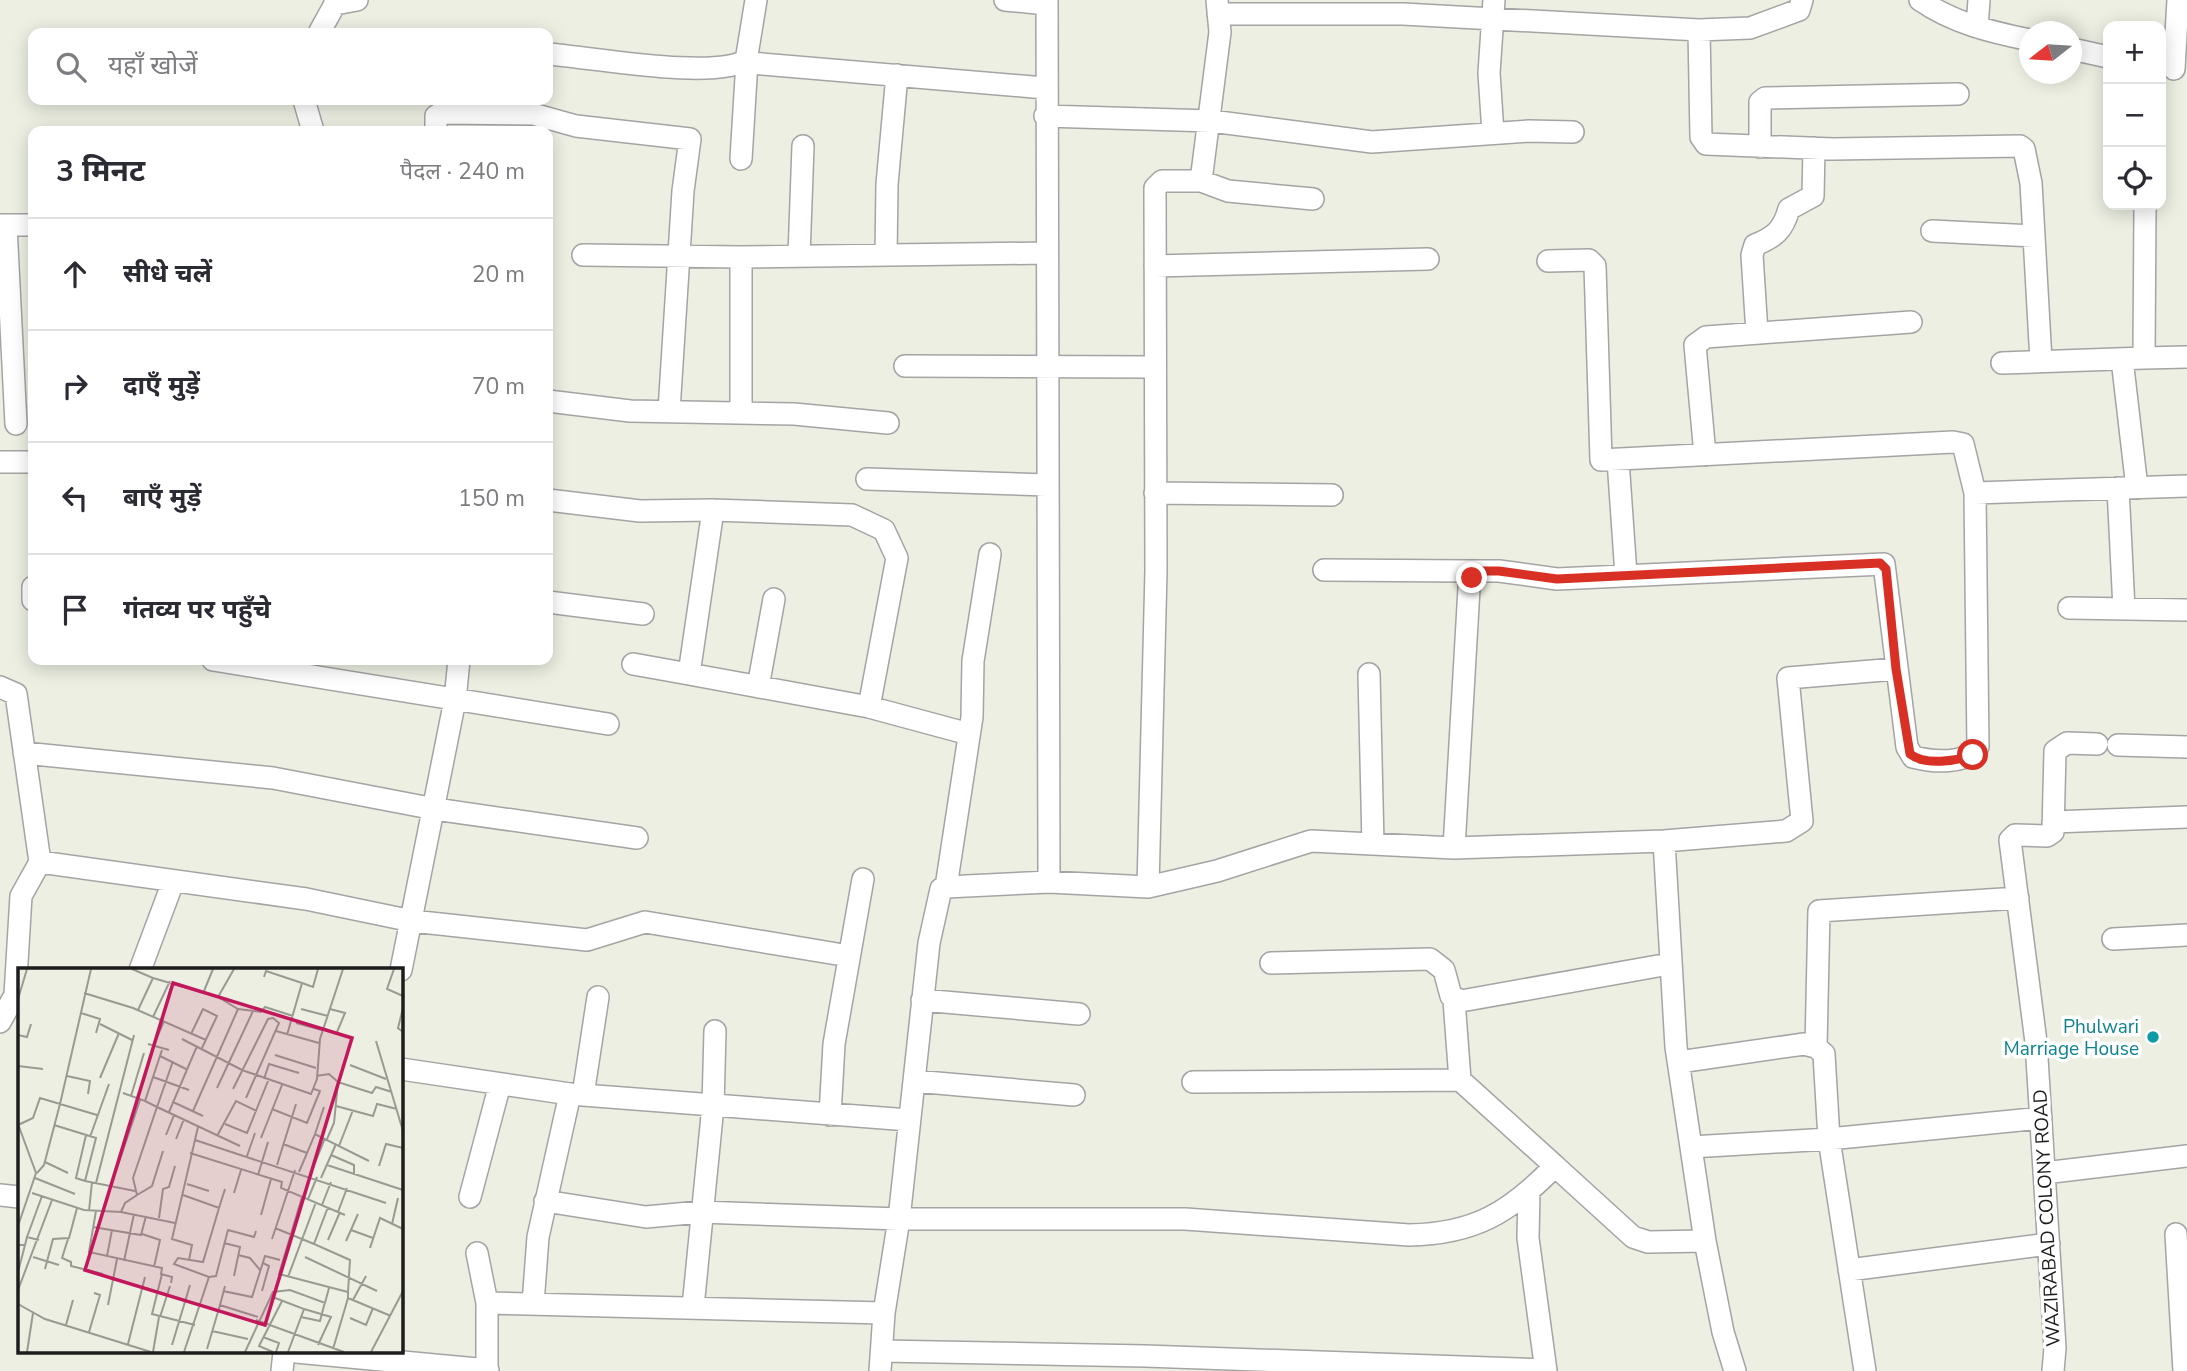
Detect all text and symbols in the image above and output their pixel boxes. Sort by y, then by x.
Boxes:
north arrow [2019,21,2082,84]
map controls [2103,21,2166,210]
button: + [2103,21,2166,84]
search box [28,28,553,105]
icon: search [52,48,90,86]
text: यहाँ खोजें [108,48,198,83]
button: − [2103,84,2166,147]
button: locate [2103,147,2166,210]
text: 3 मिनट [56,151,145,192]
text: पैदल · 240 m [400,156,525,187]
icon: ahead [56,255,94,293]
text: सीधे चलें [123,256,212,291]
text: 20 m [472,259,525,290]
icon: right [56,367,94,405]
text: दाएँ मुड़ें [123,368,200,403]
text: 70 m [472,371,525,402]
icon: left [56,479,94,517]
text: बाएँ मुड़ें [123,480,201,515]
text: 150 m [458,483,525,514]
route end [1456,562,1487,593]
icon: arrive [56,591,94,629]
text: गंतव्य पर पहुँचे [123,592,271,627]
route start [1957,739,1988,770]
inset map [18,968,402,1354]
place label: Phulwari Marriage House [2004,1014,2139,1062]
marker: Phulwari Marriage House [2145,1029,2161,1045]
street label: WAZIRABAD COLONY ROAD [2027,1089,2067,1347]

